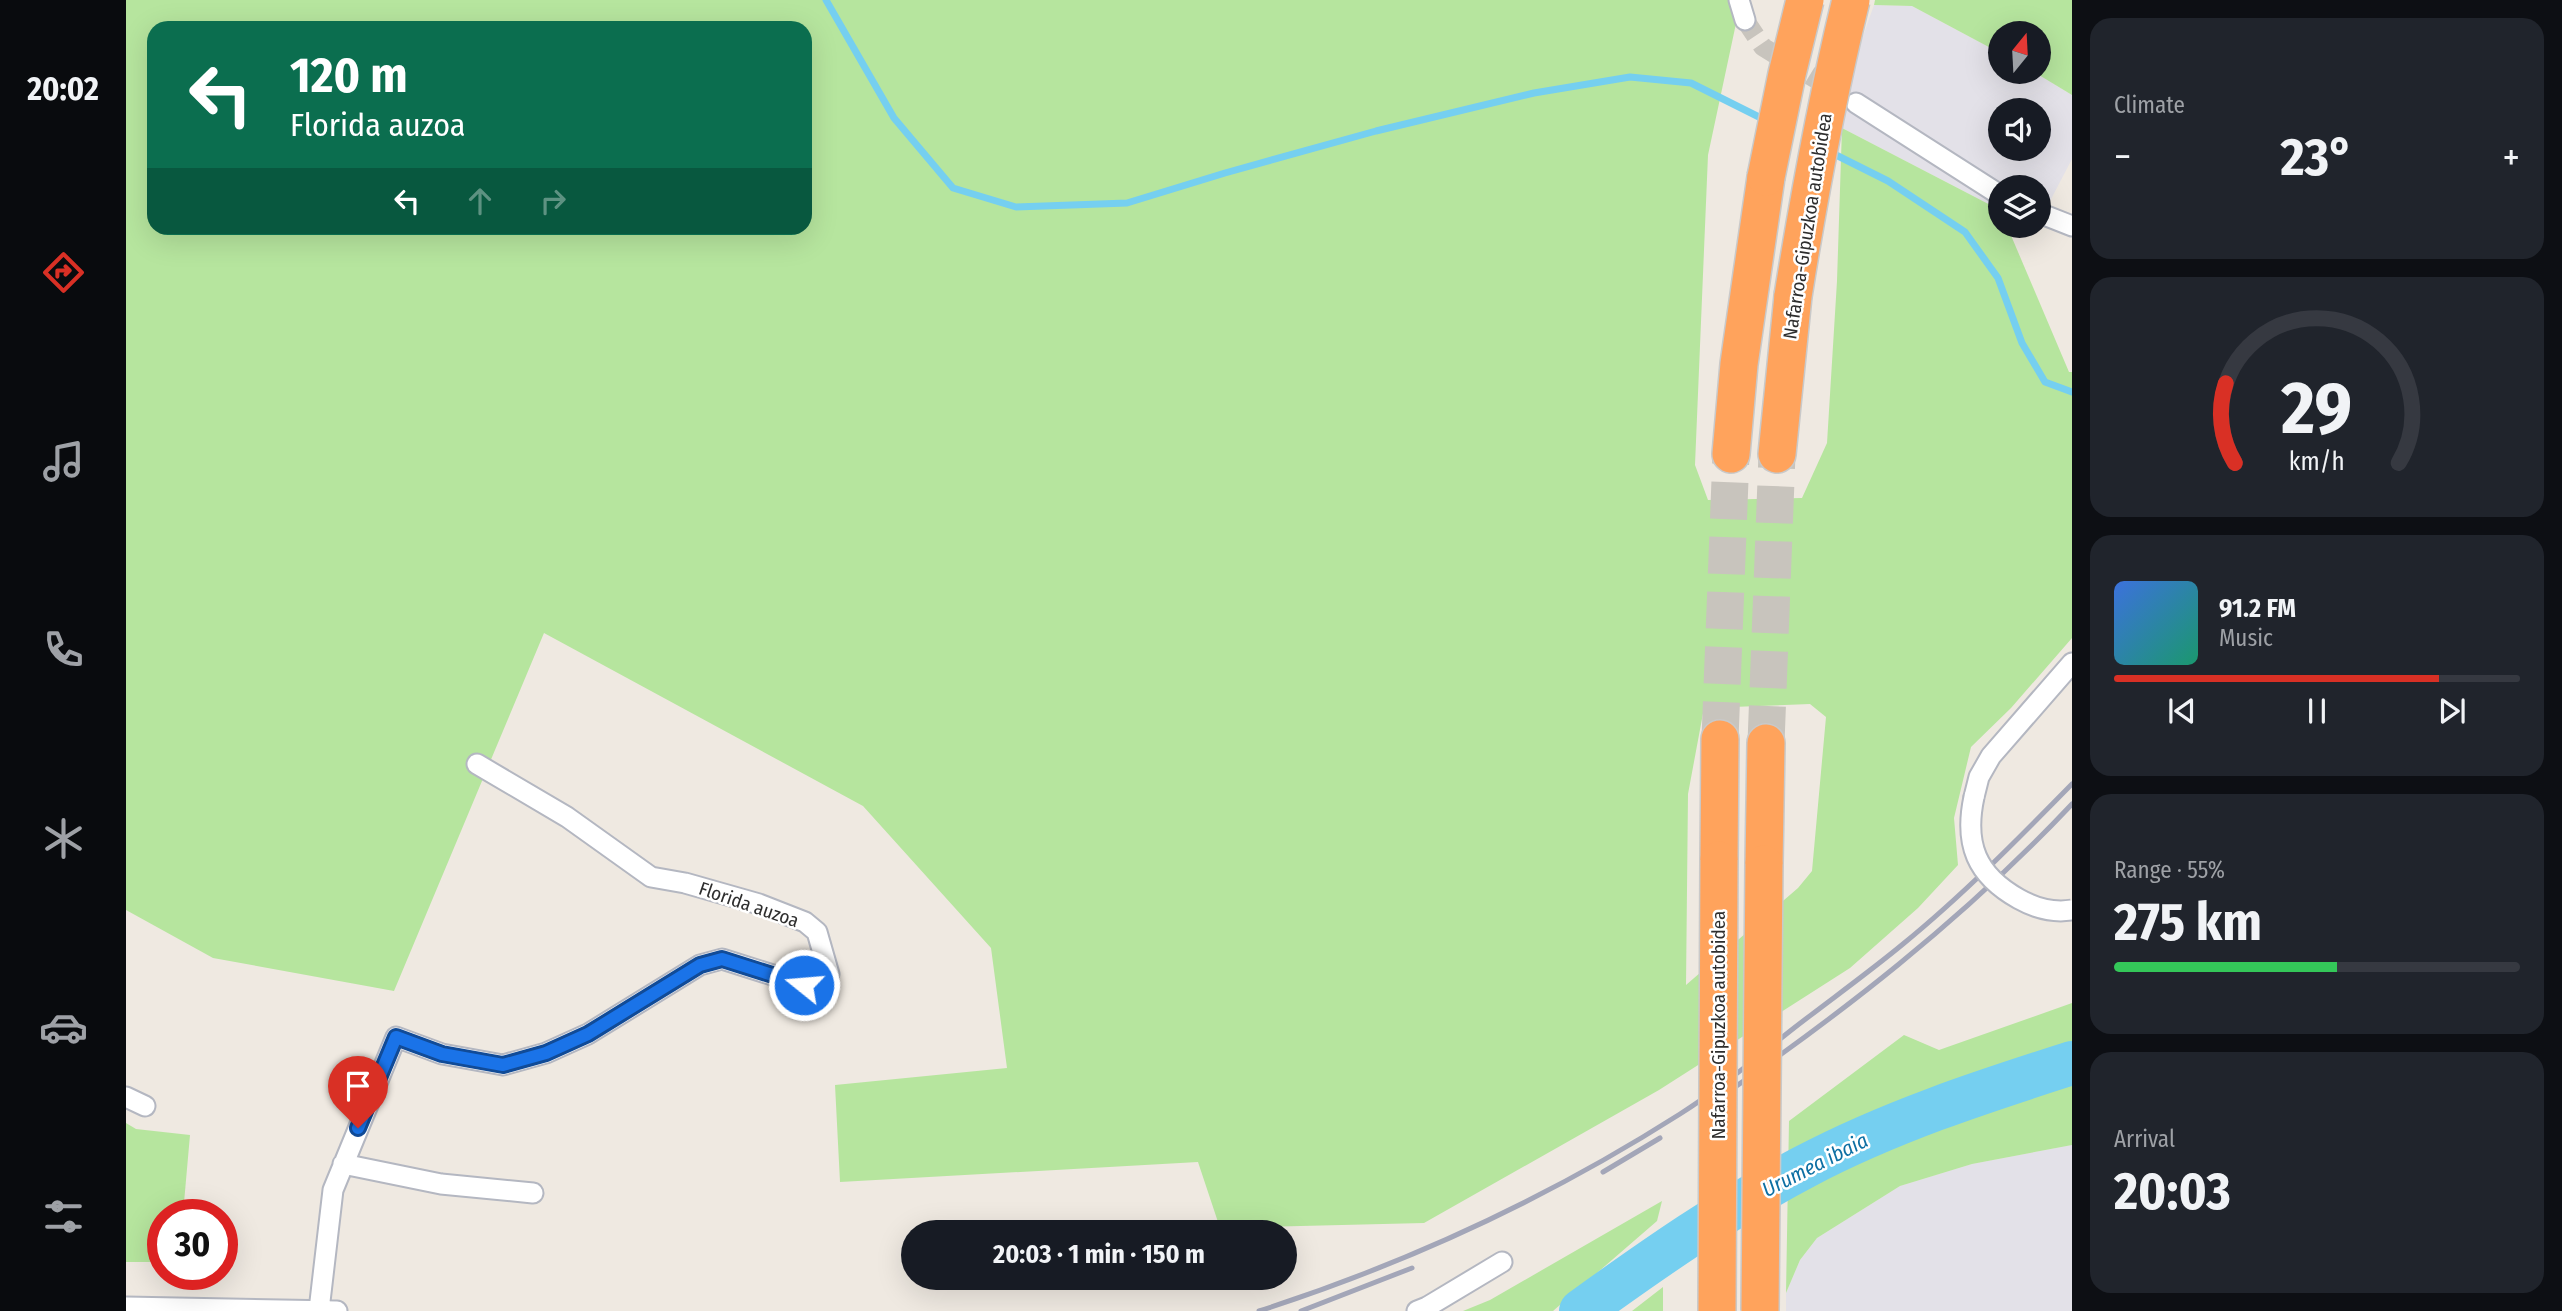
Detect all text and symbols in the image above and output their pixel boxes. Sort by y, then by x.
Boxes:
north arrow [1988,21,2051,84]
map controls [1988,21,2051,238]
text: 120 m [290,46,408,105]
icon: left [175,49,266,140]
text: 20:02 [27,70,99,108]
text: Climate [2114,91,2185,119]
button: sound [1988,98,2051,161]
text: Florida auzoa [290,106,465,144]
street label: Nafarroa-Gipuzkoa autobidea [1778,111,1837,341]
text: 23° [2280,126,2353,189]
text: − [2114,134,2131,180]
text: + [2503,134,2520,180]
button: layers [1988,175,2051,238]
icon: left [388,182,426,220]
icon: ahead [461,182,499,220]
icon: right [534,182,572,220]
icon: directions [39,248,88,297]
text: 29 [2281,365,2352,452]
icon: music [39,437,88,486]
text: km/h [2289,447,2345,477]
text: 91.2 FM [2219,593,2296,624]
text: Music [2219,624,2273,652]
icon: phone [39,625,88,674]
icon: previous [2163,692,2201,730]
icon: pause [2298,692,2336,730]
icon: next [2433,692,2471,730]
icon: climate [39,814,88,863]
text: Range · 55% [2114,856,2225,884]
street label: Florida auzoa [696,877,802,932]
text: 275 km [2114,891,2262,954]
street label: Nafarroa-Gipuzkoa autobidea [1707,911,1730,1139]
position arrow [767,948,841,1022]
icon: car [39,1003,88,1052]
pin [328,1056,388,1128]
icon: arrive [339,1067,377,1105]
text: Arrival [2114,1125,2175,1153]
water label: Urumea ibaia [1758,1127,1872,1203]
text: 20:03 [2114,1160,2231,1223]
icon: filters [39,1192,88,1241]
speed limit sign: 30 [147,1199,238,1290]
text: 20:03 · 1 min · 150 m [993,1239,1205,1270]

